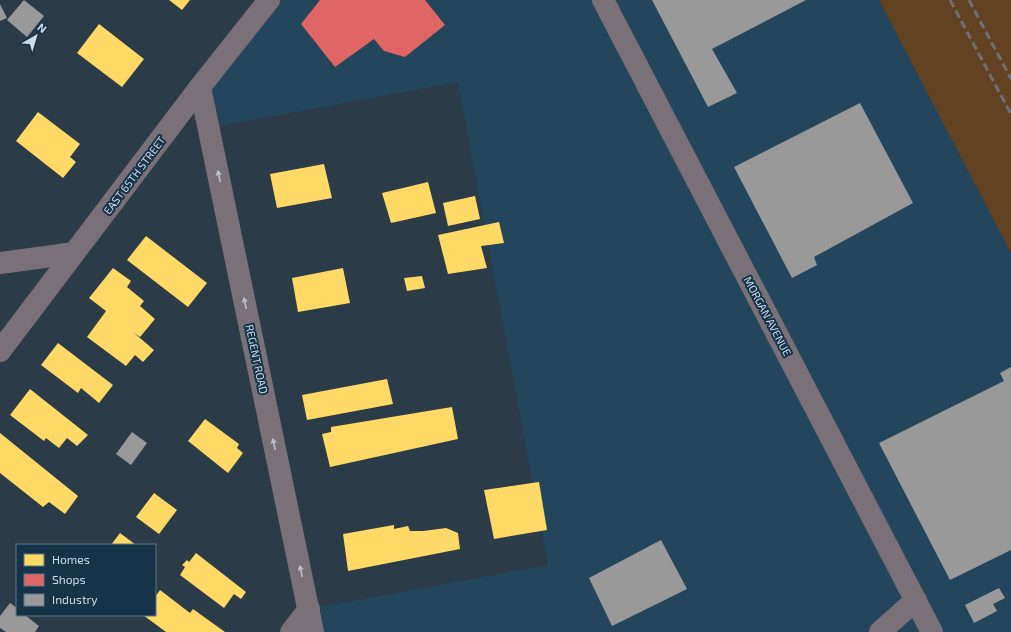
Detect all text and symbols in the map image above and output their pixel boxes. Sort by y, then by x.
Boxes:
north arrow [16,16,56,56]
text: N [35,20,50,35]
street label: EAST 65TH STREET [100,133,168,217]
one-way arrow [215,169,221,182]
street label: MORGAN AVENUE [742,274,794,358]
one-way arrow [242,297,248,309]
street label: REGENT ROAD [243,323,271,395]
one-way arrow [271,438,277,450]
legend [16,544,156,616]
text: Homes [52,552,90,566]
one-way arrow [297,565,303,577]
text: Shops [52,572,86,586]
text: Industry [52,592,98,606]

